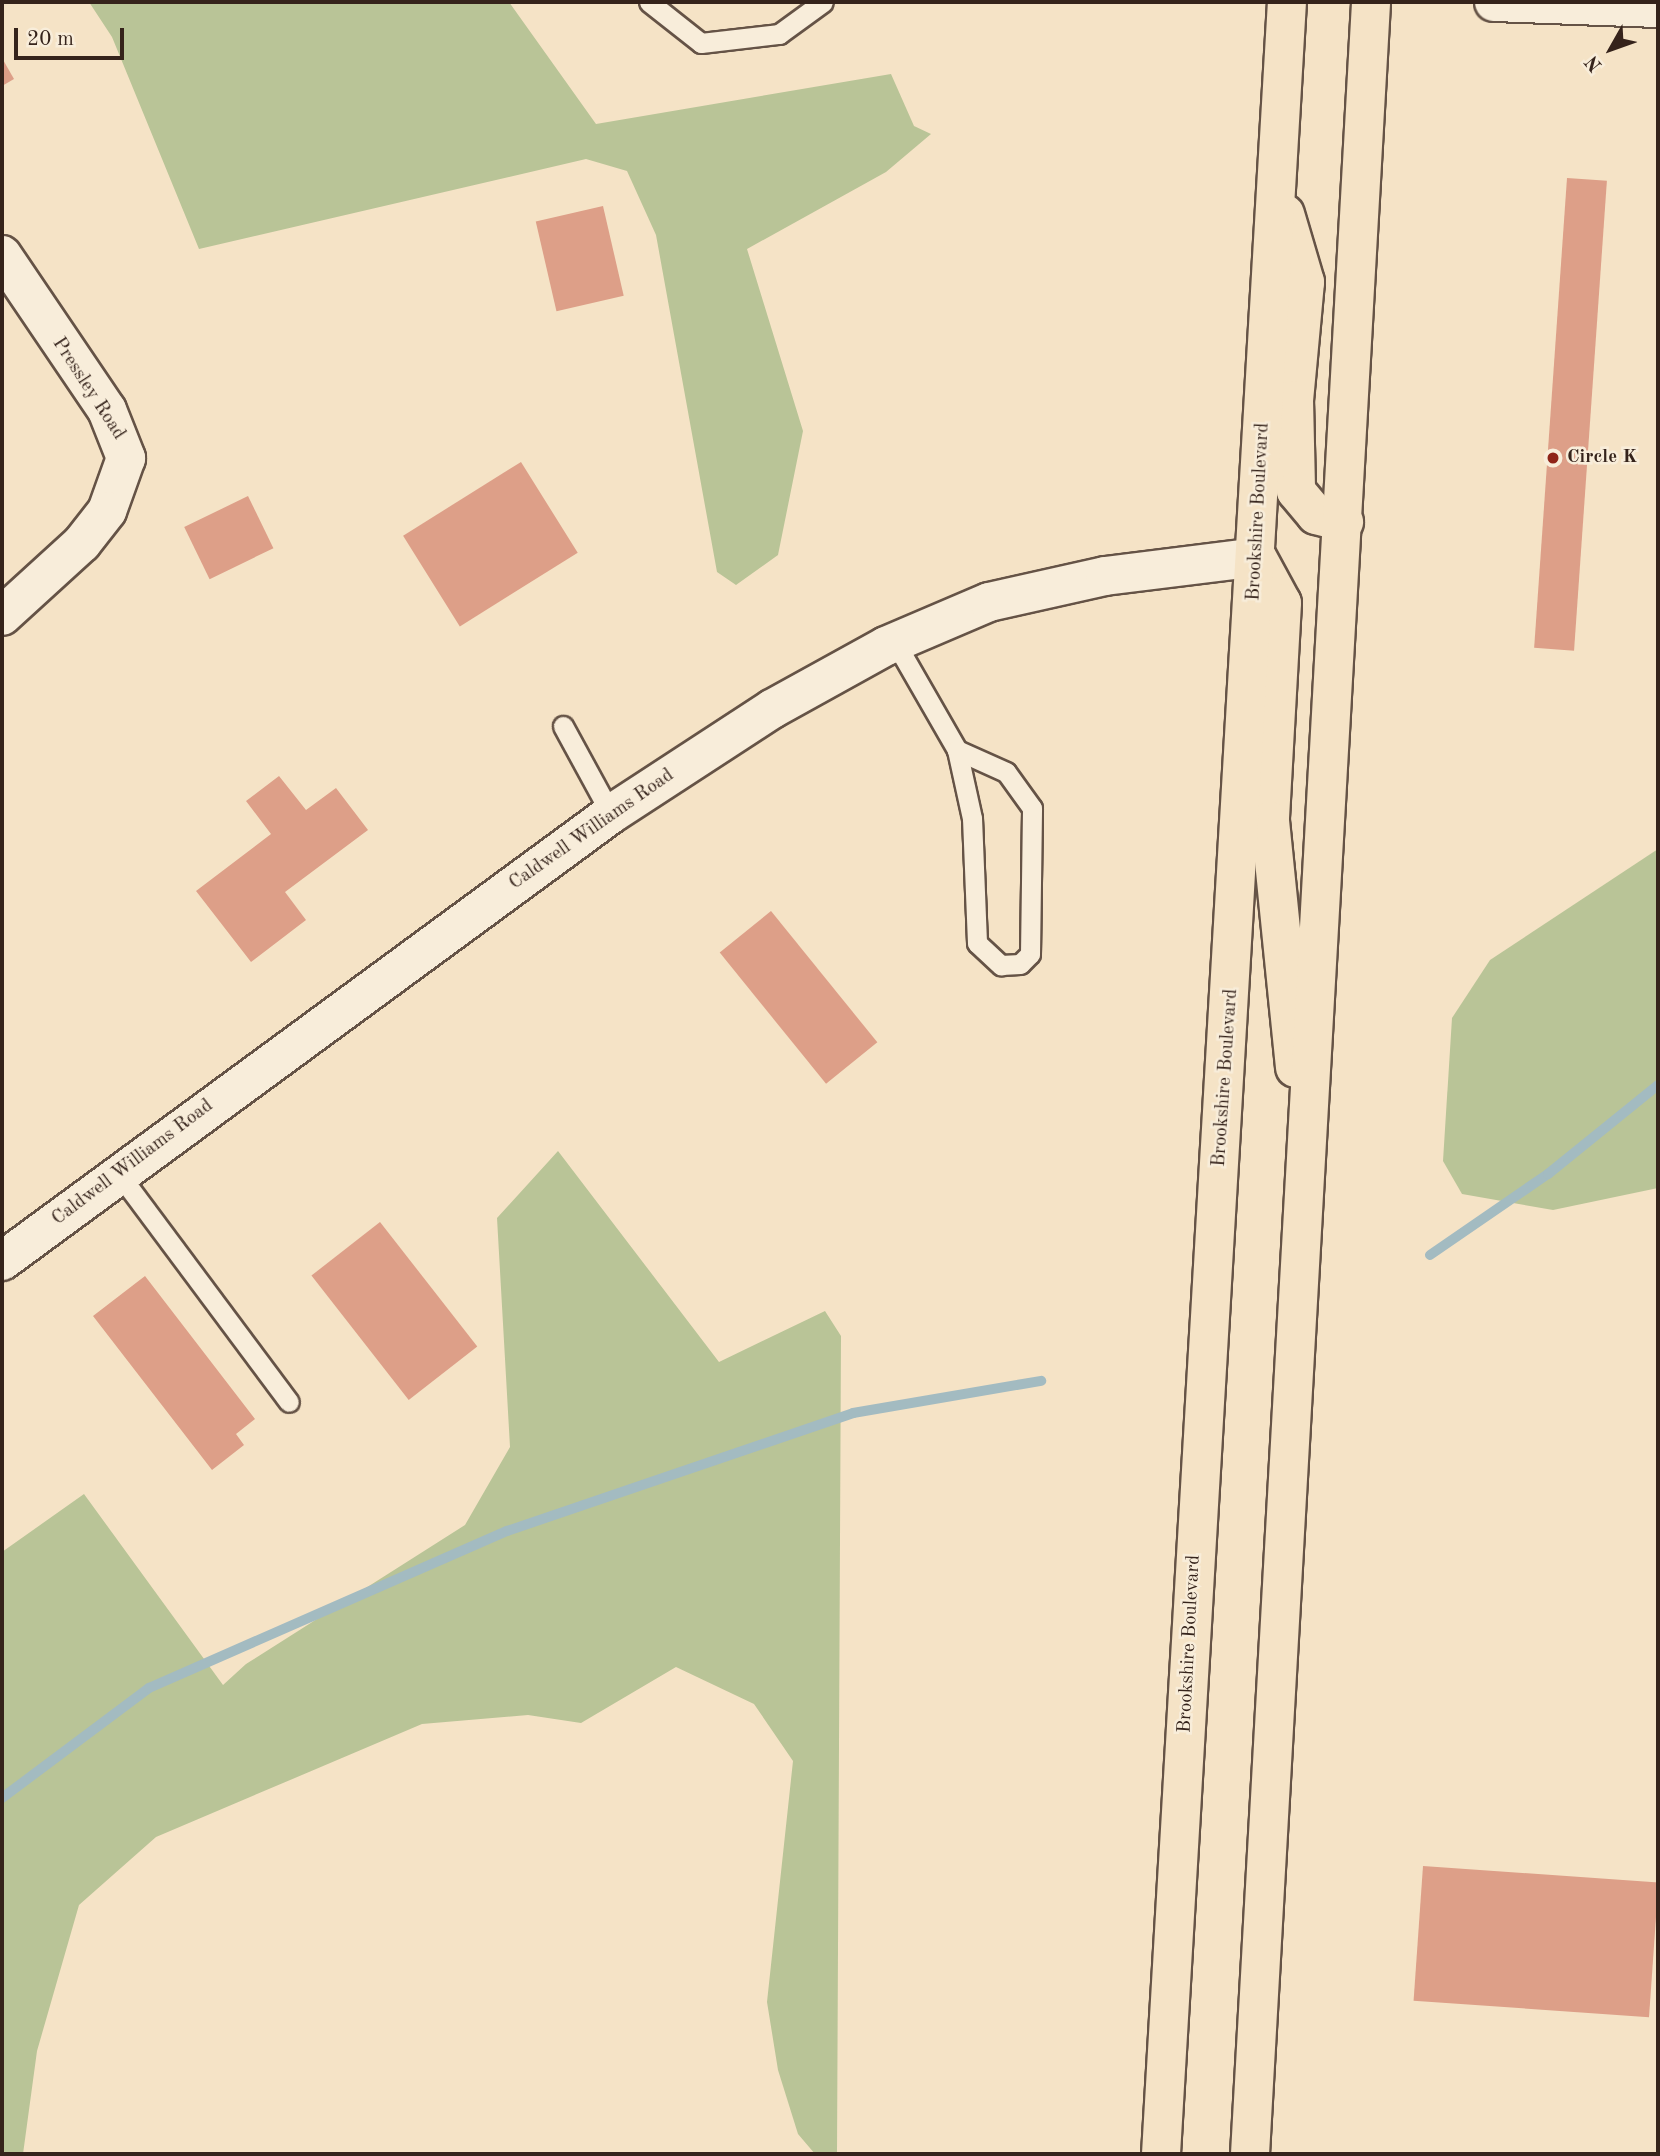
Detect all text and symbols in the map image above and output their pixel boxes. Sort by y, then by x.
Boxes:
scale bar [18,14,128,58]
north arrow [1576,14,1646,84]
text: 20 m [27,29,74,50]
text: N [1583,51,1606,74]
street label: Pressley Road [46,334,130,444]
street label: Brookshire Boulevard [1243,422,1275,602]
place label: Circle K [1567,447,1637,469]
marker: Circle K [1545,450,1561,466]
street label: Caldwell Williams Road [505,765,679,895]
street label: Brookshire Boulevard [1208,988,1244,1168]
street label: Caldwell Williams Road [48,1095,218,1231]
street label: Brookshire Boulevard [1174,1554,1206,1734]

